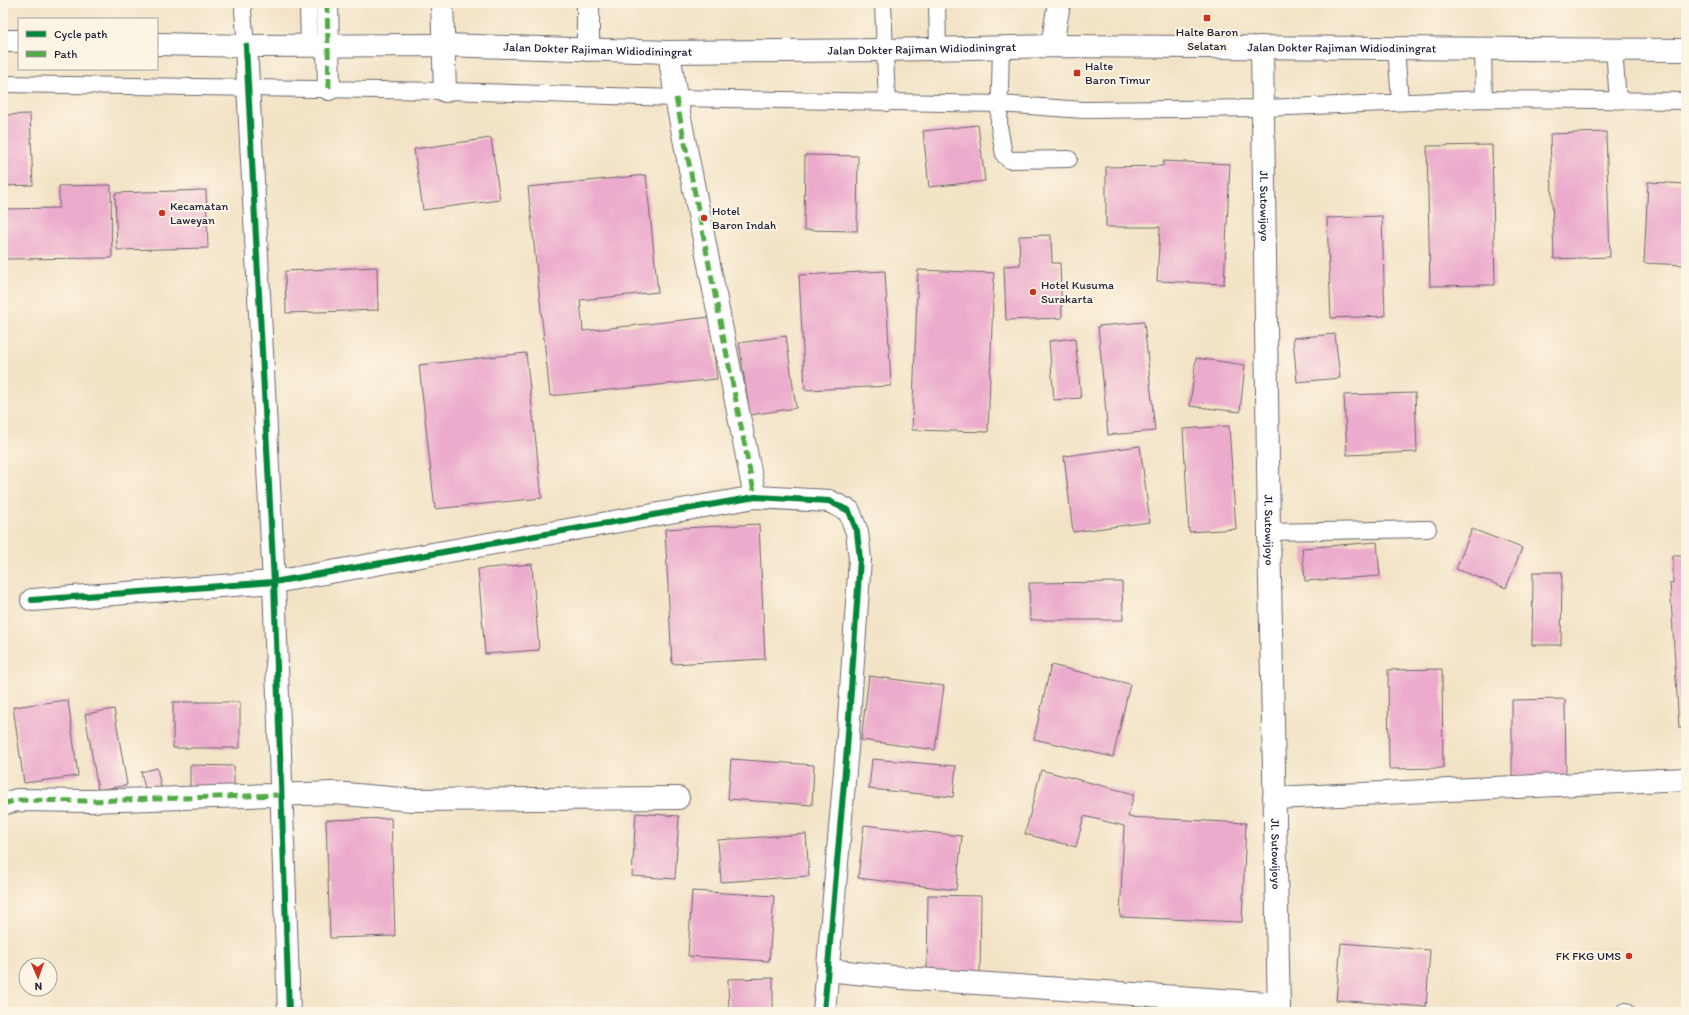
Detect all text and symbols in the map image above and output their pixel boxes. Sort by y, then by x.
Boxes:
marker: Halte Baron Selatan [1202,13,1212,23]
legend [18,18,158,70]
place label: Halte Baron Selatan [1176,25,1238,53]
text: Cycle path [54,27,108,41]
street label: Jalan Dokter Rajiman Widiodiningrat [503,40,693,59]
street label: Jalan Dokter Rajiman Widiodiningrat [827,40,1017,58]
street label: Jalan Dokter Rajiman Widiodiningrat [1247,40,1437,55]
text: Path [54,47,77,61]
place label: Halte Baron Timur [1085,59,1150,87]
marker: Halte Baron Timur [1072,68,1082,78]
street label: Jl. Sutowijoyo [1257,170,1272,242]
place label: Kecamatan Laweyan [170,199,229,227]
place label: Hotel Baron Indah [712,204,776,232]
marker: Kecamatan Laweyan [157,208,167,218]
marker: Hotel Baron Indah [699,213,709,223]
place label: Hotel Kusuma Surakarta [1041,278,1114,306]
marker: Hotel Kusuma Surakarta [1028,287,1038,297]
street label: Jl. Sutowijoyo [1261,494,1277,566]
street label: Jl. Sutowijoyo [1268,818,1283,890]
place label: FK FKG UMS [1556,949,1621,963]
marker: FK FKG UMS [1624,951,1634,961]
north arrow [18,957,58,997]
text: N [34,980,42,993]

